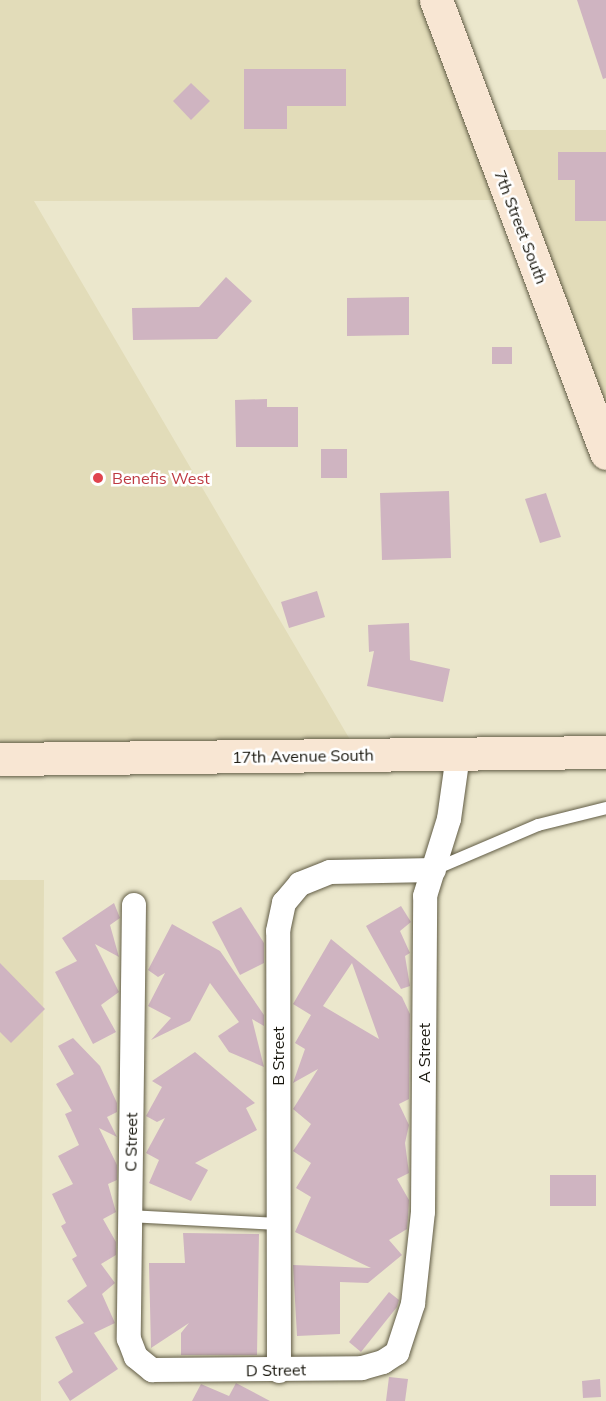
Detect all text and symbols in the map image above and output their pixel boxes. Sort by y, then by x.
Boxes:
street label: 7th Street South [490,167,552,287]
place label: Benefis West [112,468,210,488]
marker: Benefis West [89,469,107,487]
street label: 17th Avenue South [232,745,374,767]
street label: A Street [414,1023,434,1083]
street label: B Street [268,1026,288,1086]
street label: C Street [121,1112,141,1172]
street label: D Street [246,1360,306,1380]

